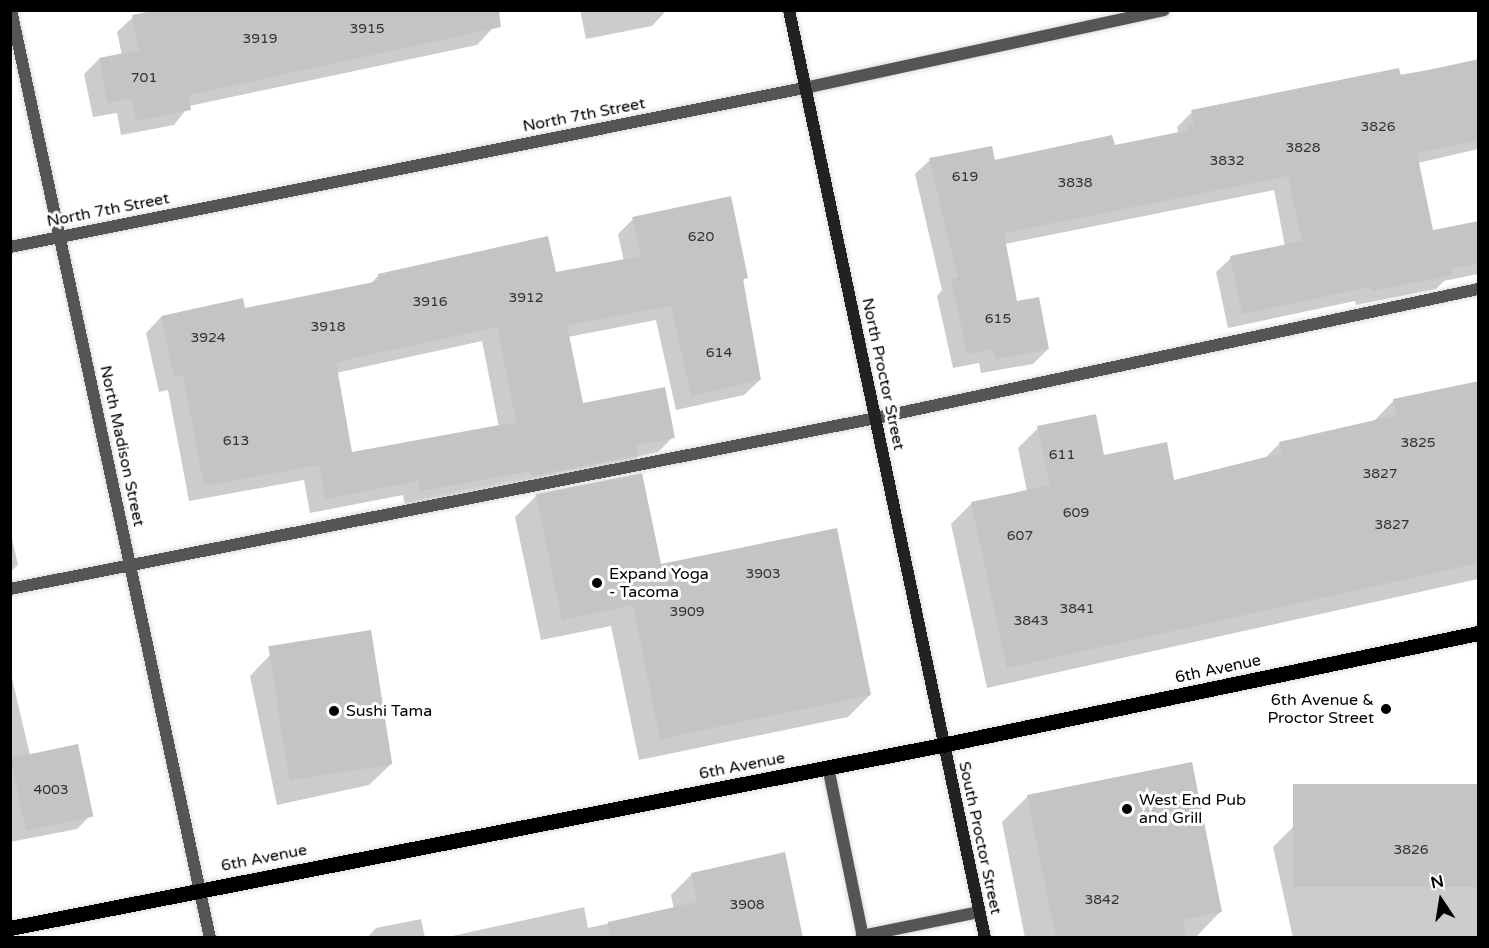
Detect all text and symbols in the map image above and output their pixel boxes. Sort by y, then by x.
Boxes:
house number: 3915 [349,21,385,37]
house number: 3919 [242,31,278,47]
house number: 701 [131,70,157,86]
street label: North 7th Street [521,94,647,136]
house number: 3826 [1360,119,1396,135]
house number: 3828 [1285,140,1321,156]
house number: 3832 [1209,153,1245,169]
house number: 619 [952,169,978,185]
house number: 3838 [1057,175,1093,191]
street label: North 7th Street [45,189,171,231]
house number: 620 [688,229,714,245]
house number: 3912 [508,290,544,306]
house number: 3916 [412,294,448,310]
street label: North Proctor Street [857,296,909,452]
house number: 615 [985,311,1011,327]
house number: 3918 [310,319,346,335]
house number: 3924 [190,330,226,346]
house number: 614 [706,345,732,361]
street label: North Madison Street [96,364,148,528]
house number: 613 [223,433,249,449]
house number: 3825 [1400,435,1436,451]
house number: 611 [1049,447,1075,463]
house number: 3827 [1362,466,1398,482]
house number: 609 [1063,505,1089,521]
house number: 3827 [1374,517,1410,533]
house number: 607 [1007,528,1033,544]
place label: Expand Yoga - Tacoma [609,564,709,602]
house number: 3903 [745,566,781,582]
marker: Expand Yoga - Tacoma [590,576,604,590]
house number: 3841 [1059,601,1095,617]
house number: 3909 [669,604,705,620]
house number: 3843 [1013,613,1049,629]
street label: 6th Avenue [1173,651,1263,687]
place label: 6th Avenue & Proctor Street [1267,690,1374,728]
place label: Sushi Tama [346,701,432,721]
marker: 6th Avenue & Proctor Street [1379,702,1393,716]
marker: Sushi Tama [327,704,341,718]
street label: 6th Avenue [697,748,787,784]
street label: South Proctor Street [954,760,1006,916]
house number: 4003 [33,782,69,798]
place label: West End Pub and Grill [1139,790,1246,828]
marker: West End Pub and Grill [1120,802,1134,816]
street label: 6th Avenue [219,840,309,876]
house number: 3826 [1393,842,1429,858]
north arrow [1411,870,1471,930]
text: N [1429,871,1446,894]
house number: 3842 [1084,892,1120,908]
house number: 3908 [729,897,765,913]

